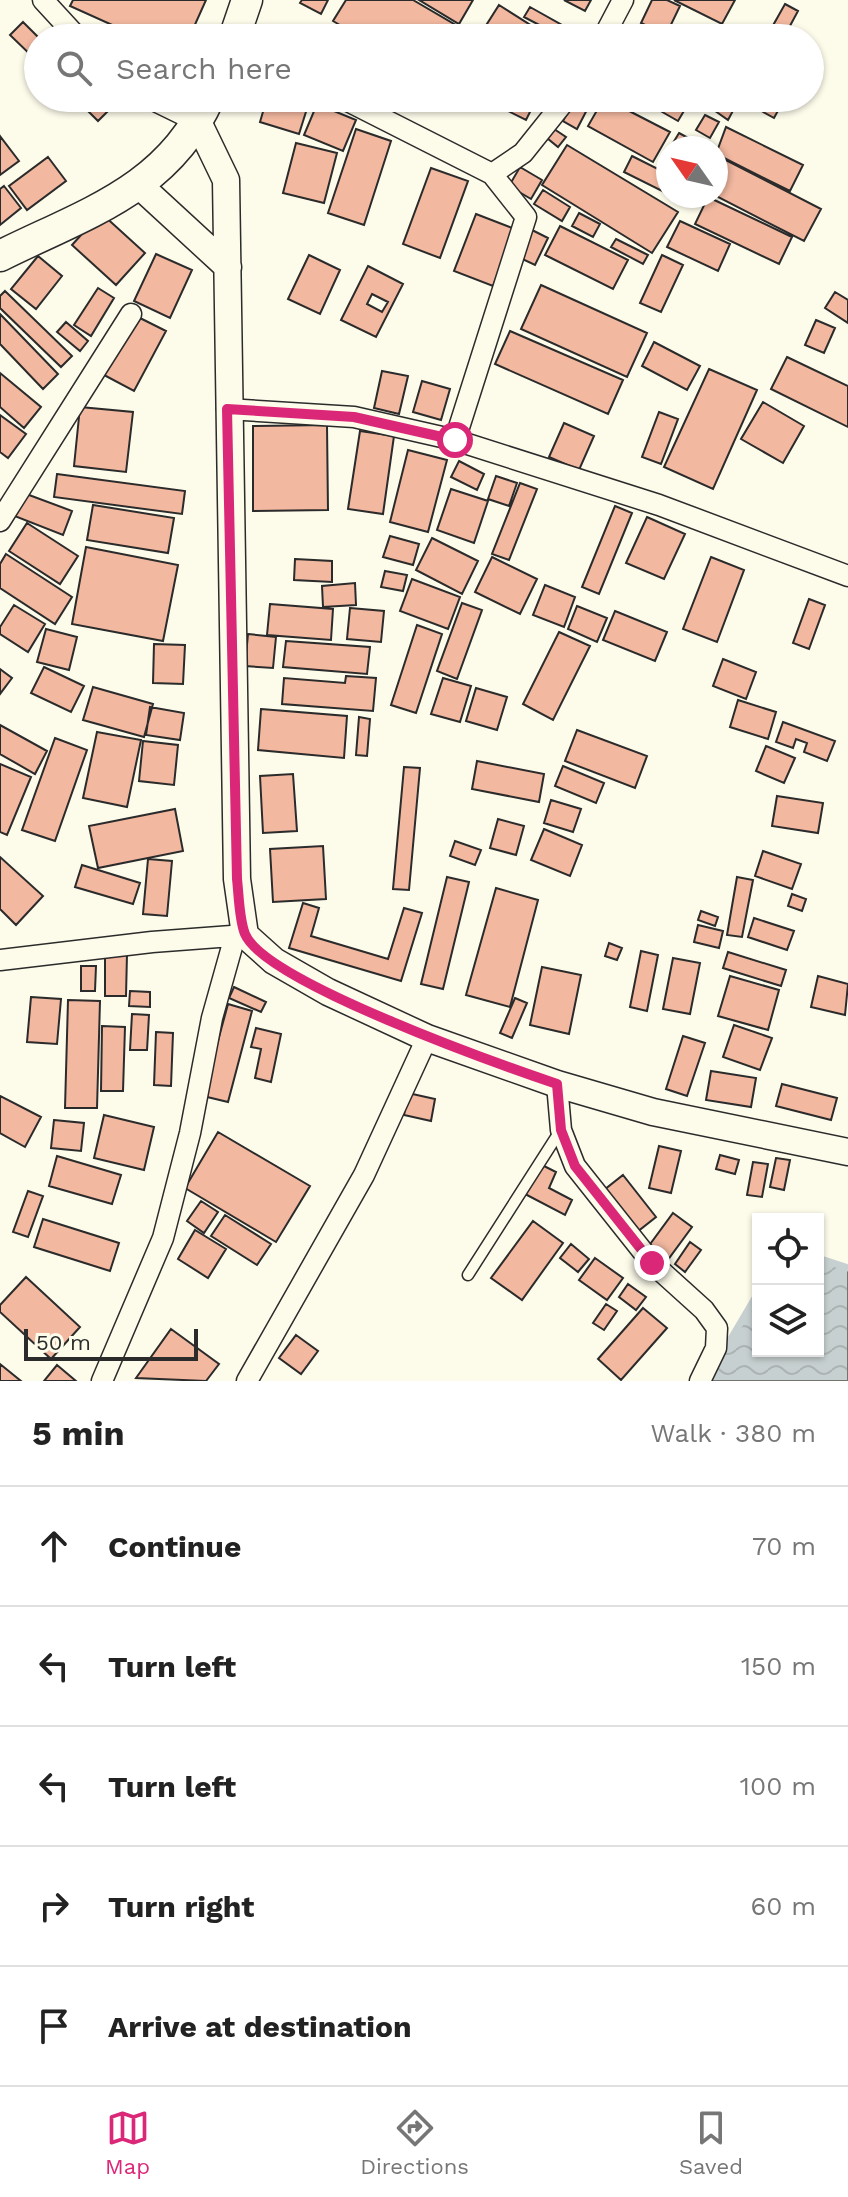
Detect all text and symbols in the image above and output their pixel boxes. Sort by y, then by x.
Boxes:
search box [24,24,824,112]
icon: search [52,46,96,90]
text: Search here [116,51,292,86]
north arrow [656,136,728,208]
route start [437,422,473,458]
map controls [752,1213,824,1357]
button: locate [752,1213,824,1285]
route end [634,1245,670,1281]
button: layers [752,1285,824,1357]
scale bar [24,1325,198,1361]
text: 50 m [36,1330,91,1355]
text: 5 min [32,1413,125,1453]
text: Walk · 380 m [651,1418,816,1448]
icon: ahead [32,1524,76,1568]
text: Continue [108,1529,241,1564]
text: 70 m [752,1531,816,1561]
icon: left [32,1644,76,1688]
text: Turn left [108,1649,236,1684]
text: 150 m [741,1651,816,1681]
icon: left [32,1764,76,1808]
text: Turn left [108,1769,236,1804]
text: 100 m [740,1771,816,1801]
icon: right [32,1884,76,1928]
text: Turn right [108,1889,254,1924]
text: 60 m [750,1891,816,1921]
icon: arrive [32,2004,76,2048]
text: Arrive at destination [108,2009,412,2044]
tab: Map [105,2106,150,2179]
tab: Directions [360,2106,469,2179]
tab: Saved [679,2106,743,2179]

